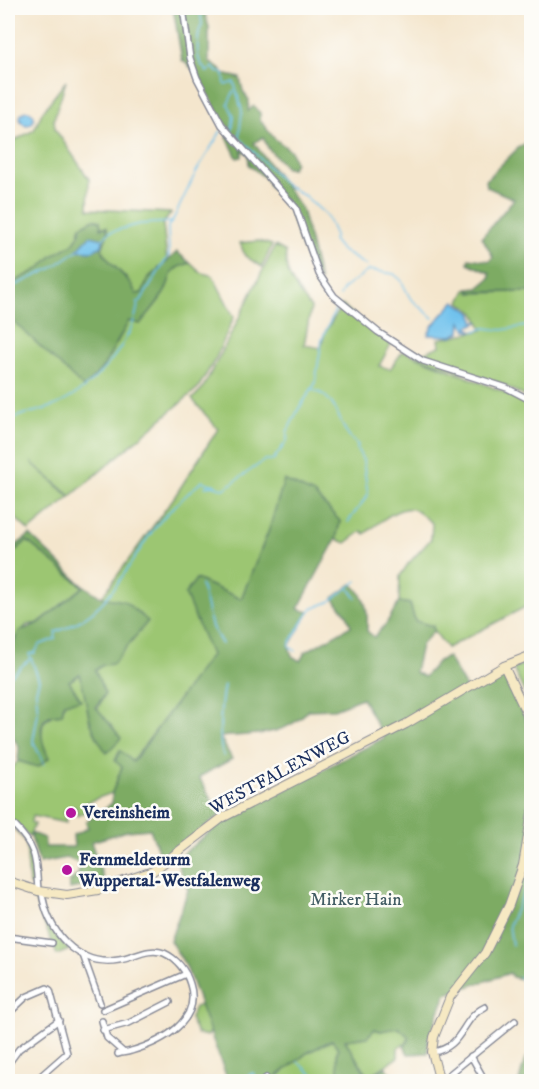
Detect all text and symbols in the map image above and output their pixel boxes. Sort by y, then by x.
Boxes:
street label: WESTFALENWEG [205,726,355,820]
place label: Vereinsheim [82,802,171,824]
marker: Vereinsheim [64,806,78,820]
place label: Fernmeldeturm Wuppertal-Westfalenweg [78,849,261,892]
marker: Fernmeldeturm Wuppertal-Westfalenweg [60,863,74,877]
park label: Mirker Hain [310,889,402,911]

